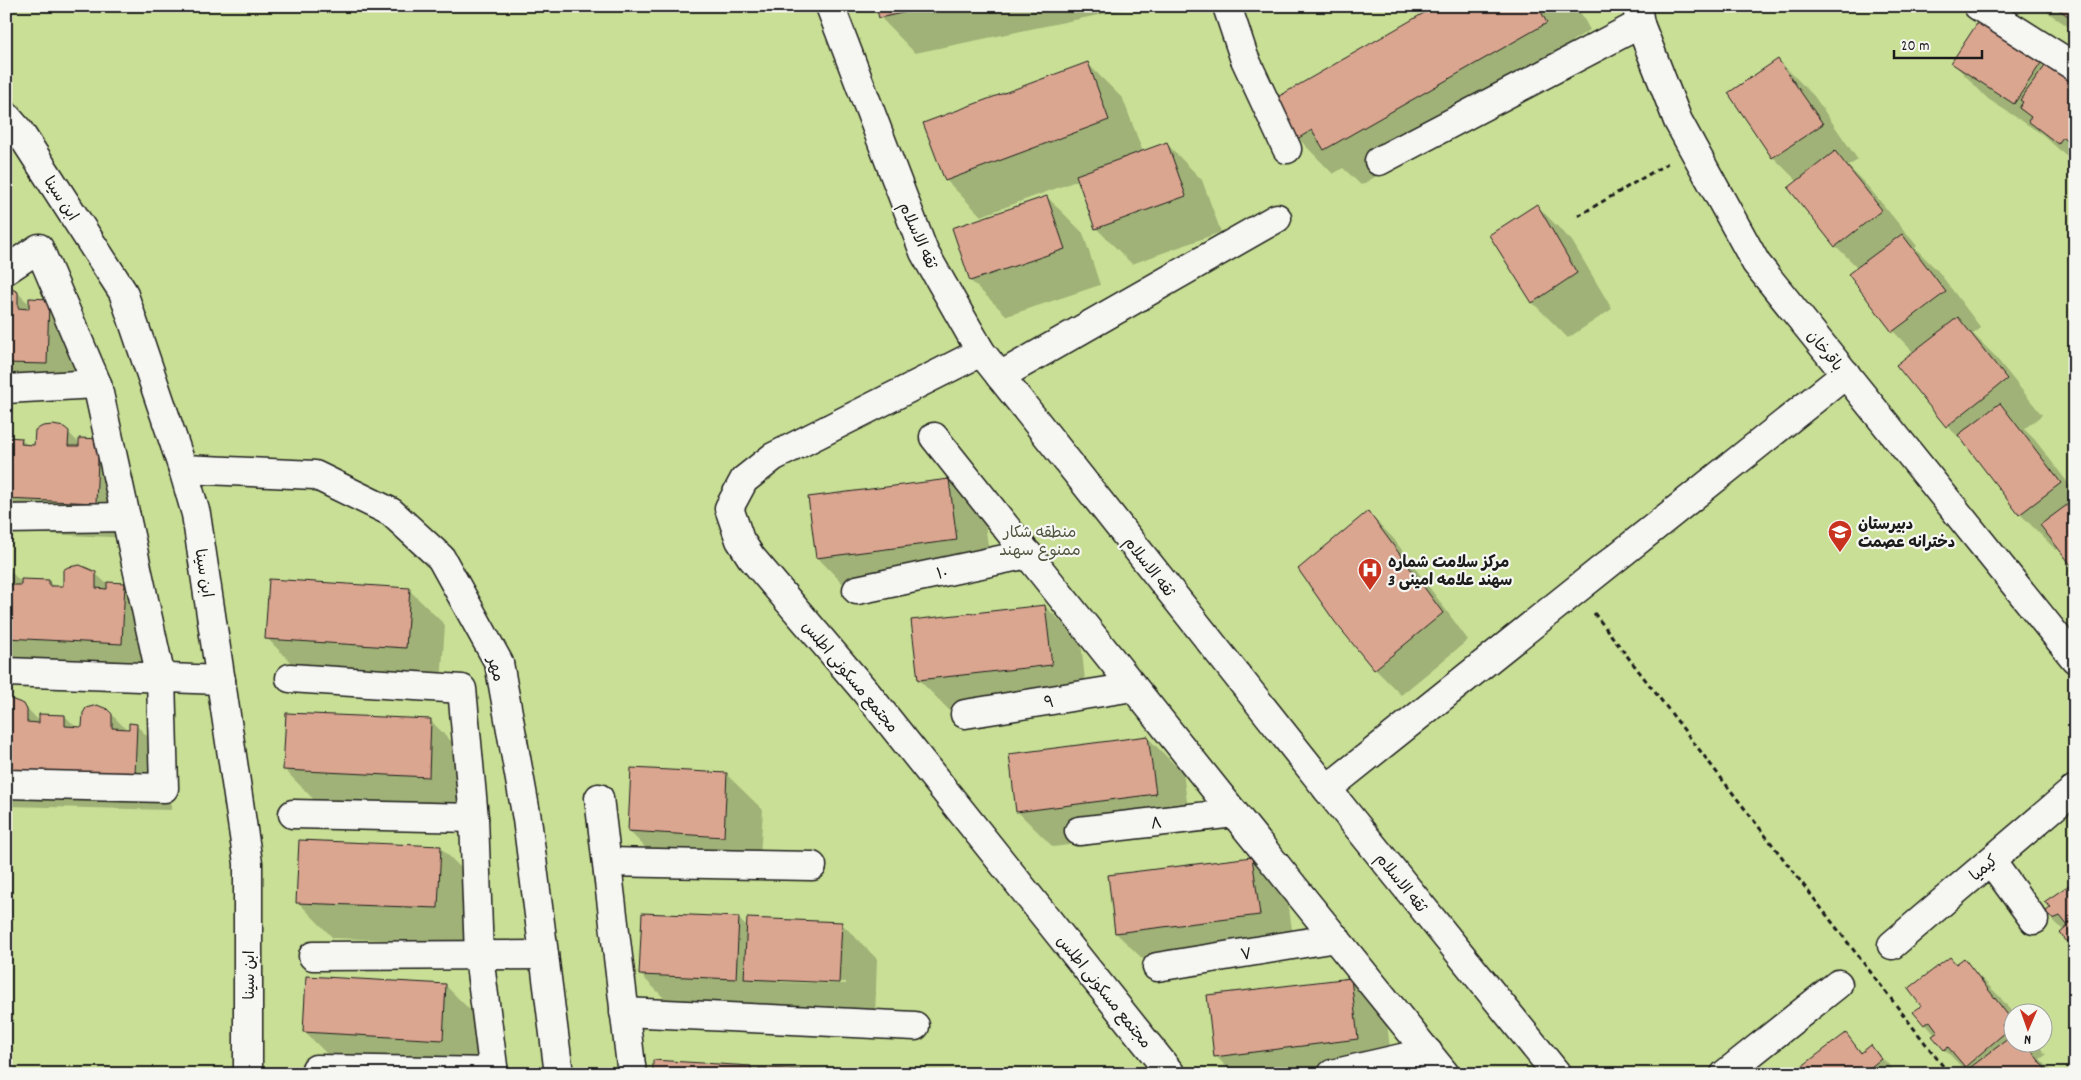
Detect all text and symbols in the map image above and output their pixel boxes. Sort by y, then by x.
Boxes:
scale bar [1894,28,1981,60]
text: 20 m [1901,36,1929,58]
street label: ابن سینا [37,172,83,226]
street label: ثقه الاسلام [892,199,942,274]
street label: باقرخان [1800,326,1848,377]
place label: دبیرستان دخترانه عصمت [1858,514,1955,555]
school or university icon: دبیرستان دخترانه عصمت [1827,519,1853,553]
park label: منطقه شکار ممنوع سهند [999,522,1081,563]
street label: ثقه الاسلام [1117,532,1180,604]
street label: ابن سینا [187,547,218,600]
place label: مرکز سلامت شماره 3 سهند علامه امینی [1388,552,1512,593]
hospital icon: مرکز سلامت شماره 3 سهند علامه امینی [1357,557,1383,591]
street label: ۱۰ [935,562,950,587]
street label: مجتمع مسکونی اطلس [795,617,903,739]
street label: مهر [479,653,509,685]
street label: ۹ [1043,691,1056,716]
street label: ۸ [1149,812,1163,837]
street label: ثقه الاسلام [1369,849,1432,919]
street label: کیمیا [1965,850,2004,888]
street label: مجتمع مسکونی اطلس [1050,931,1156,1054]
street label: ۷ [1239,943,1254,968]
street label: ابن سینا [239,950,262,1000]
north arrow [2004,1002,2054,1052]
text: N [2024,1029,2031,1049]

